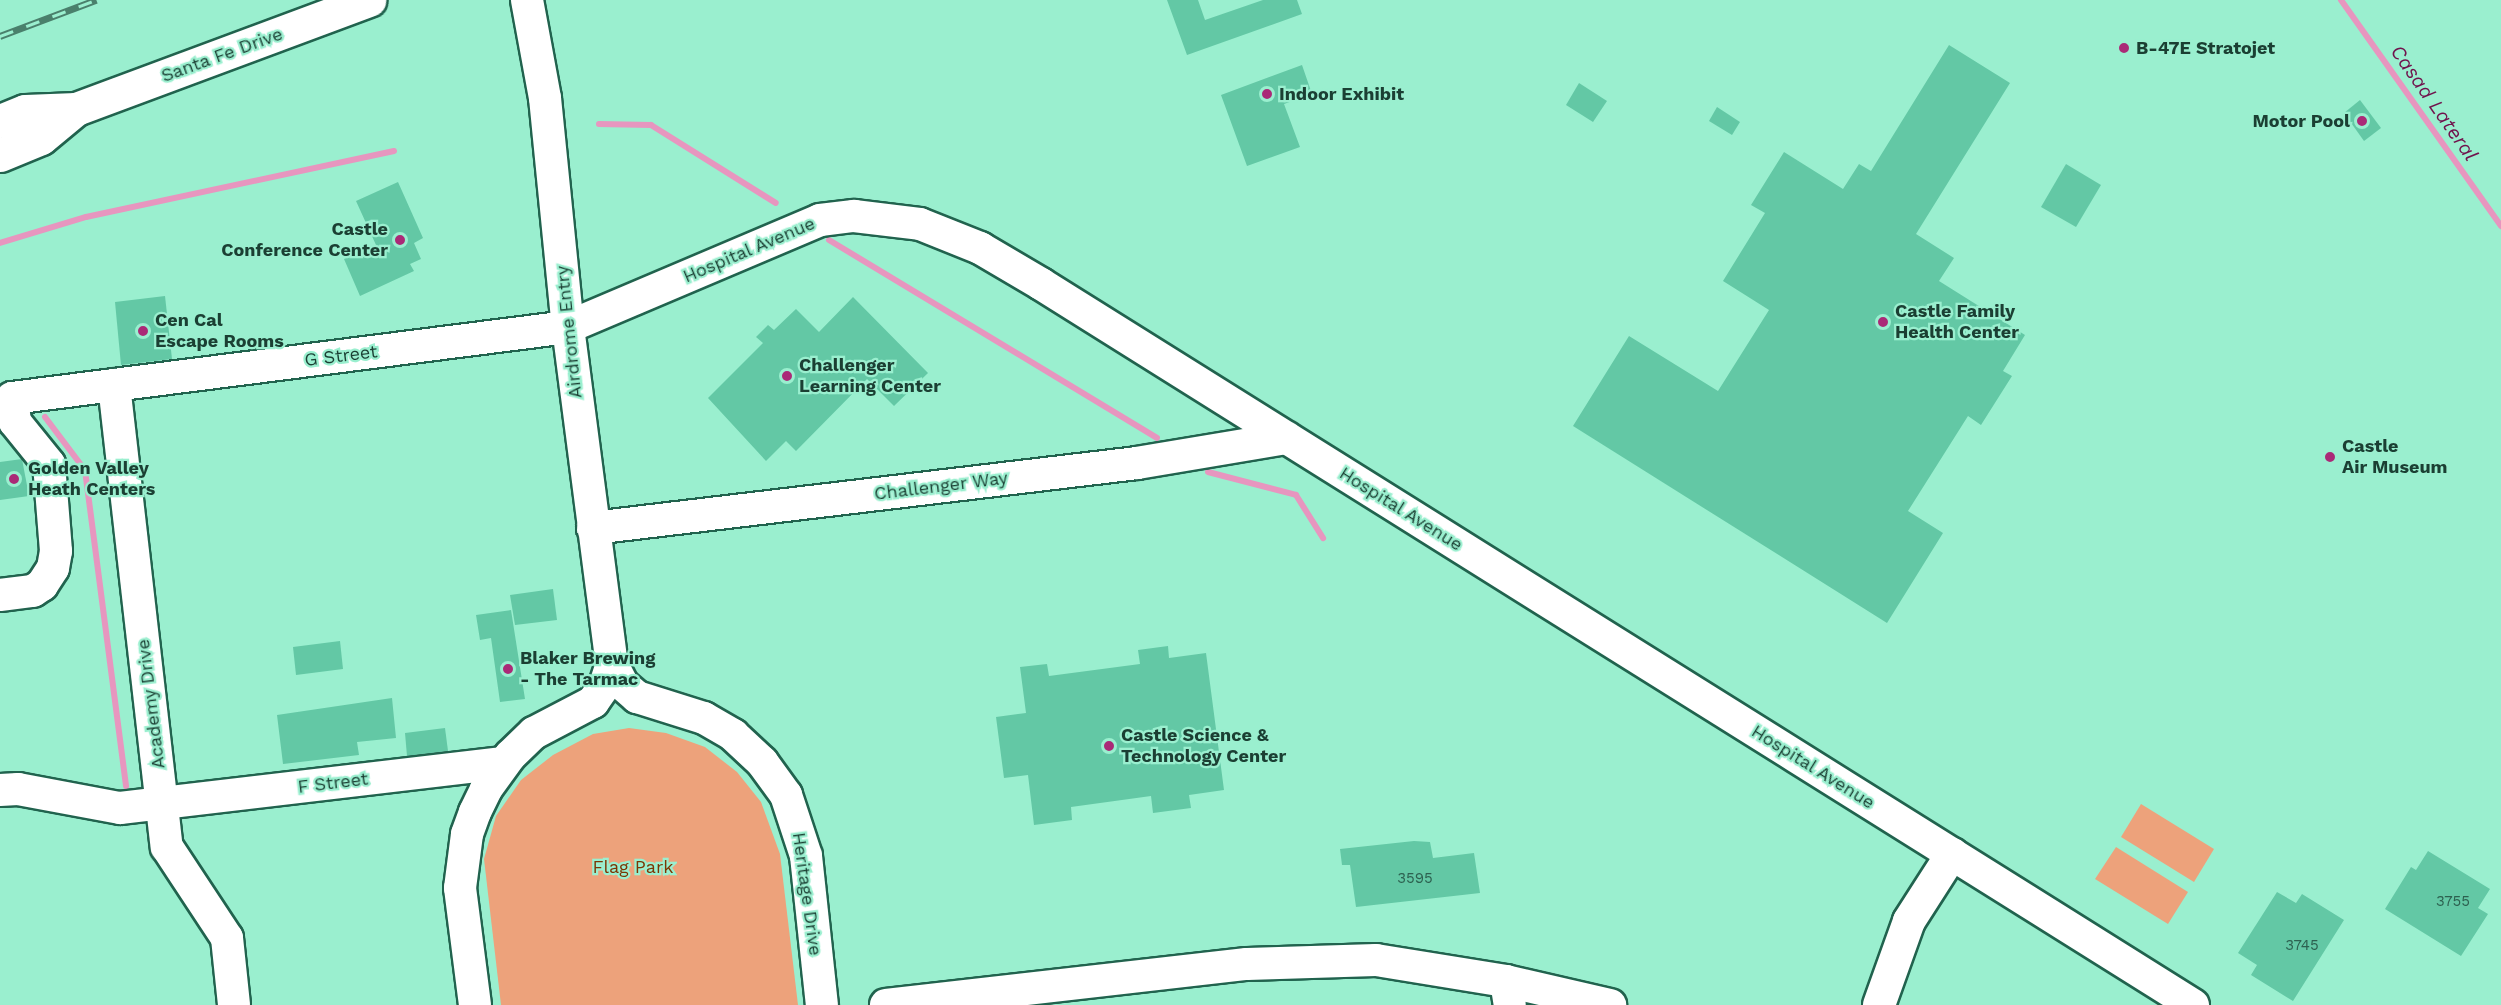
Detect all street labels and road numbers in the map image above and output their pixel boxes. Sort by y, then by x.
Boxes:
street label: Santa Fe Drive [158,23,286,87]
street label: Hospital Avenue [679,212,819,288]
street label: Airdrome Entry [551,265,587,399]
street label: G Street [303,341,379,371]
street label: Hospital Avenue [1335,462,1467,556]
street label: Challenger Way [873,467,1009,505]
street label: Academy Drive [132,638,170,770]
street label: Hospital Avenue [1747,720,1879,814]
street label: F Street [296,768,370,798]
street label: Heritage Drive [788,831,826,957]

